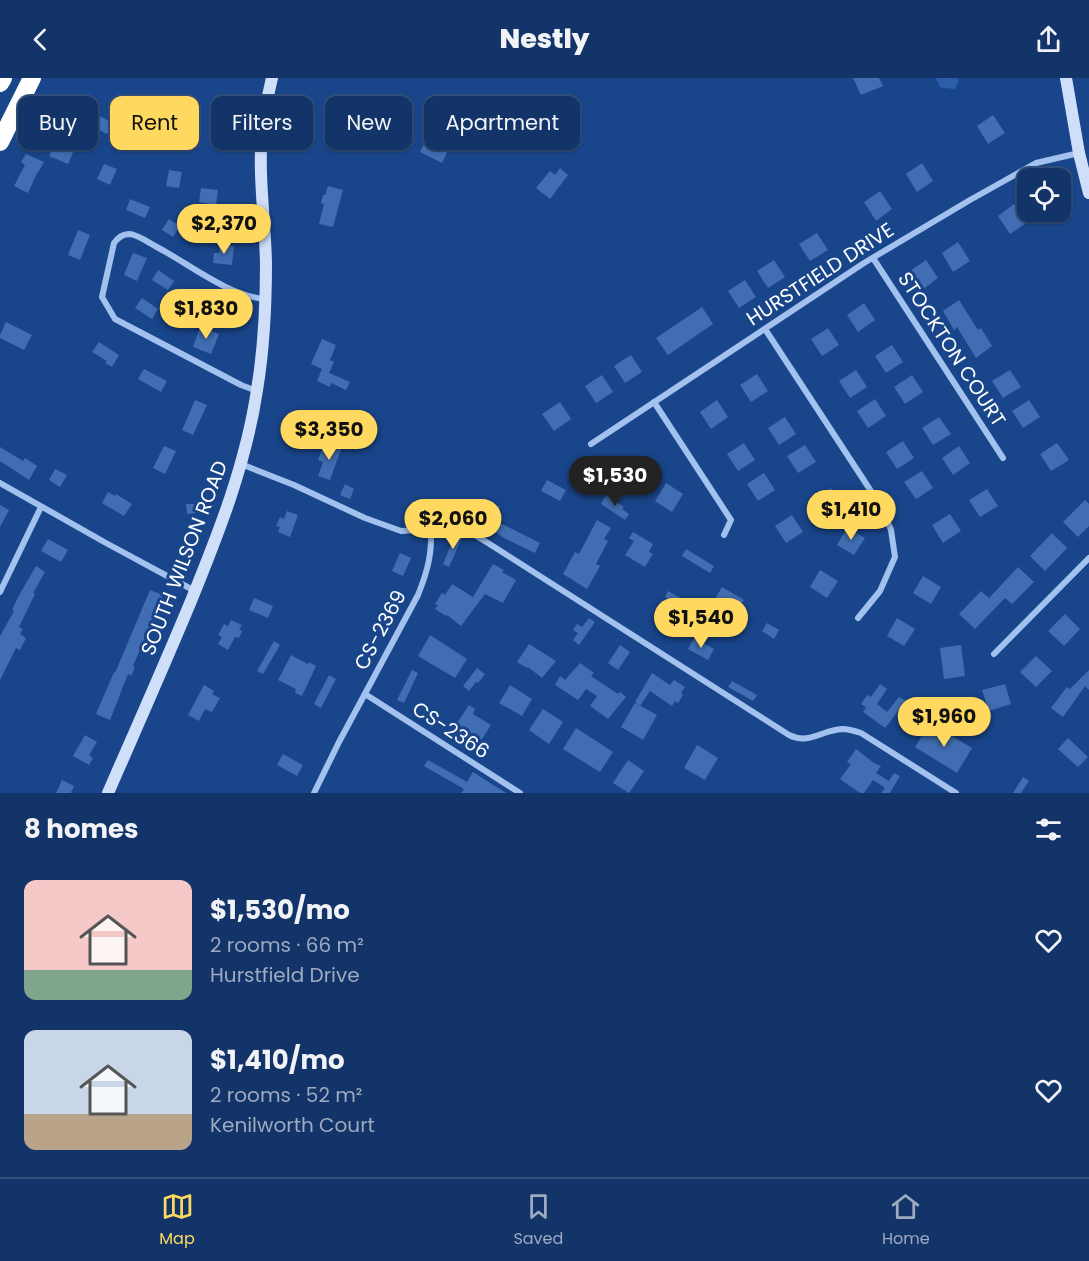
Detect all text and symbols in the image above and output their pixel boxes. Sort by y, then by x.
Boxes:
text: Nestly [500,20,590,57]
icon: back [24,23,57,56]
icon: share [1032,23,1065,56]
chip: Buy [18,96,98,150]
chip: Rent [110,96,199,150]
chip: Filters [211,96,313,150]
chip: New [325,96,412,150]
chip: Apartment [424,96,580,150]
map controls [1017,168,1071,222]
button: locate [1017,168,1071,222]
pin: $2,370 [175,204,273,255]
text: $2,370 [191,209,257,237]
street label: HURSTFIELD DRIVE [741,216,899,332]
street label: STOCKTON COURT [891,266,1013,432]
pin: $1,830 [157,289,255,340]
text: $1,830 [174,294,238,322]
pin: $3,350 [280,410,378,461]
text: $3,350 [294,415,364,443]
pin: $1,530 [566,456,664,507]
street label: SOUTH WILSON ROAD [134,457,234,659]
text: $1,530 [583,461,647,489]
pin: $1,410 [802,490,900,541]
text: $1,410 [821,495,881,523]
pin: $2,060 [404,499,502,550]
text: $2,060 [418,504,488,532]
street label: CS-2369 [347,585,413,675]
pin: $1,540 [652,598,750,649]
text: $1,540 [668,603,734,631]
street label: CS-2366 [407,695,495,765]
pin: $1,960 [895,697,993,748]
text: $1,960 [912,702,976,730]
text: 8 homes [24,811,139,847]
icon: filters [1032,813,1065,846]
text: $1,530/mo [210,892,350,928]
icon: home [72,904,144,976]
icon: heart [1032,924,1065,957]
text: 2 rooms · 66 m² [210,931,364,959]
text: Hurstfield Drive [210,961,360,989]
text: $1,410/mo [210,1042,345,1078]
icon: home [72,1054,144,1126]
icon: heart [1032,1074,1065,1107]
text: 2 rooms · 52 m² [210,1081,362,1109]
text: Kenilworth Court [210,1111,375,1139]
tab: Map [159,1190,195,1251]
tab: Saved [513,1190,563,1251]
tab: Home [882,1190,930,1251]

